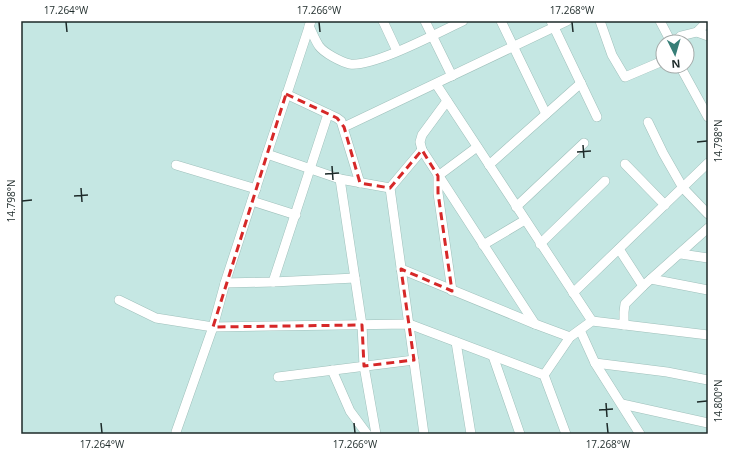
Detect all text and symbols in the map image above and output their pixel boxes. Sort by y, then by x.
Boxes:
text: 17.264°W [44,3,89,17]
text: 17.266°W [297,3,342,17]
text: 17.268°W [550,3,595,17]
north arrow [655,34,695,74]
text: N [671,57,681,72]
text: 14.798°N [711,119,725,163]
text: 14.798°N [4,179,18,223]
text: 14.800°N [711,379,725,423]
text: 17.264°W [80,437,125,451]
text: 17.266°W [333,437,378,451]
text: 17.268°W [586,437,631,451]

